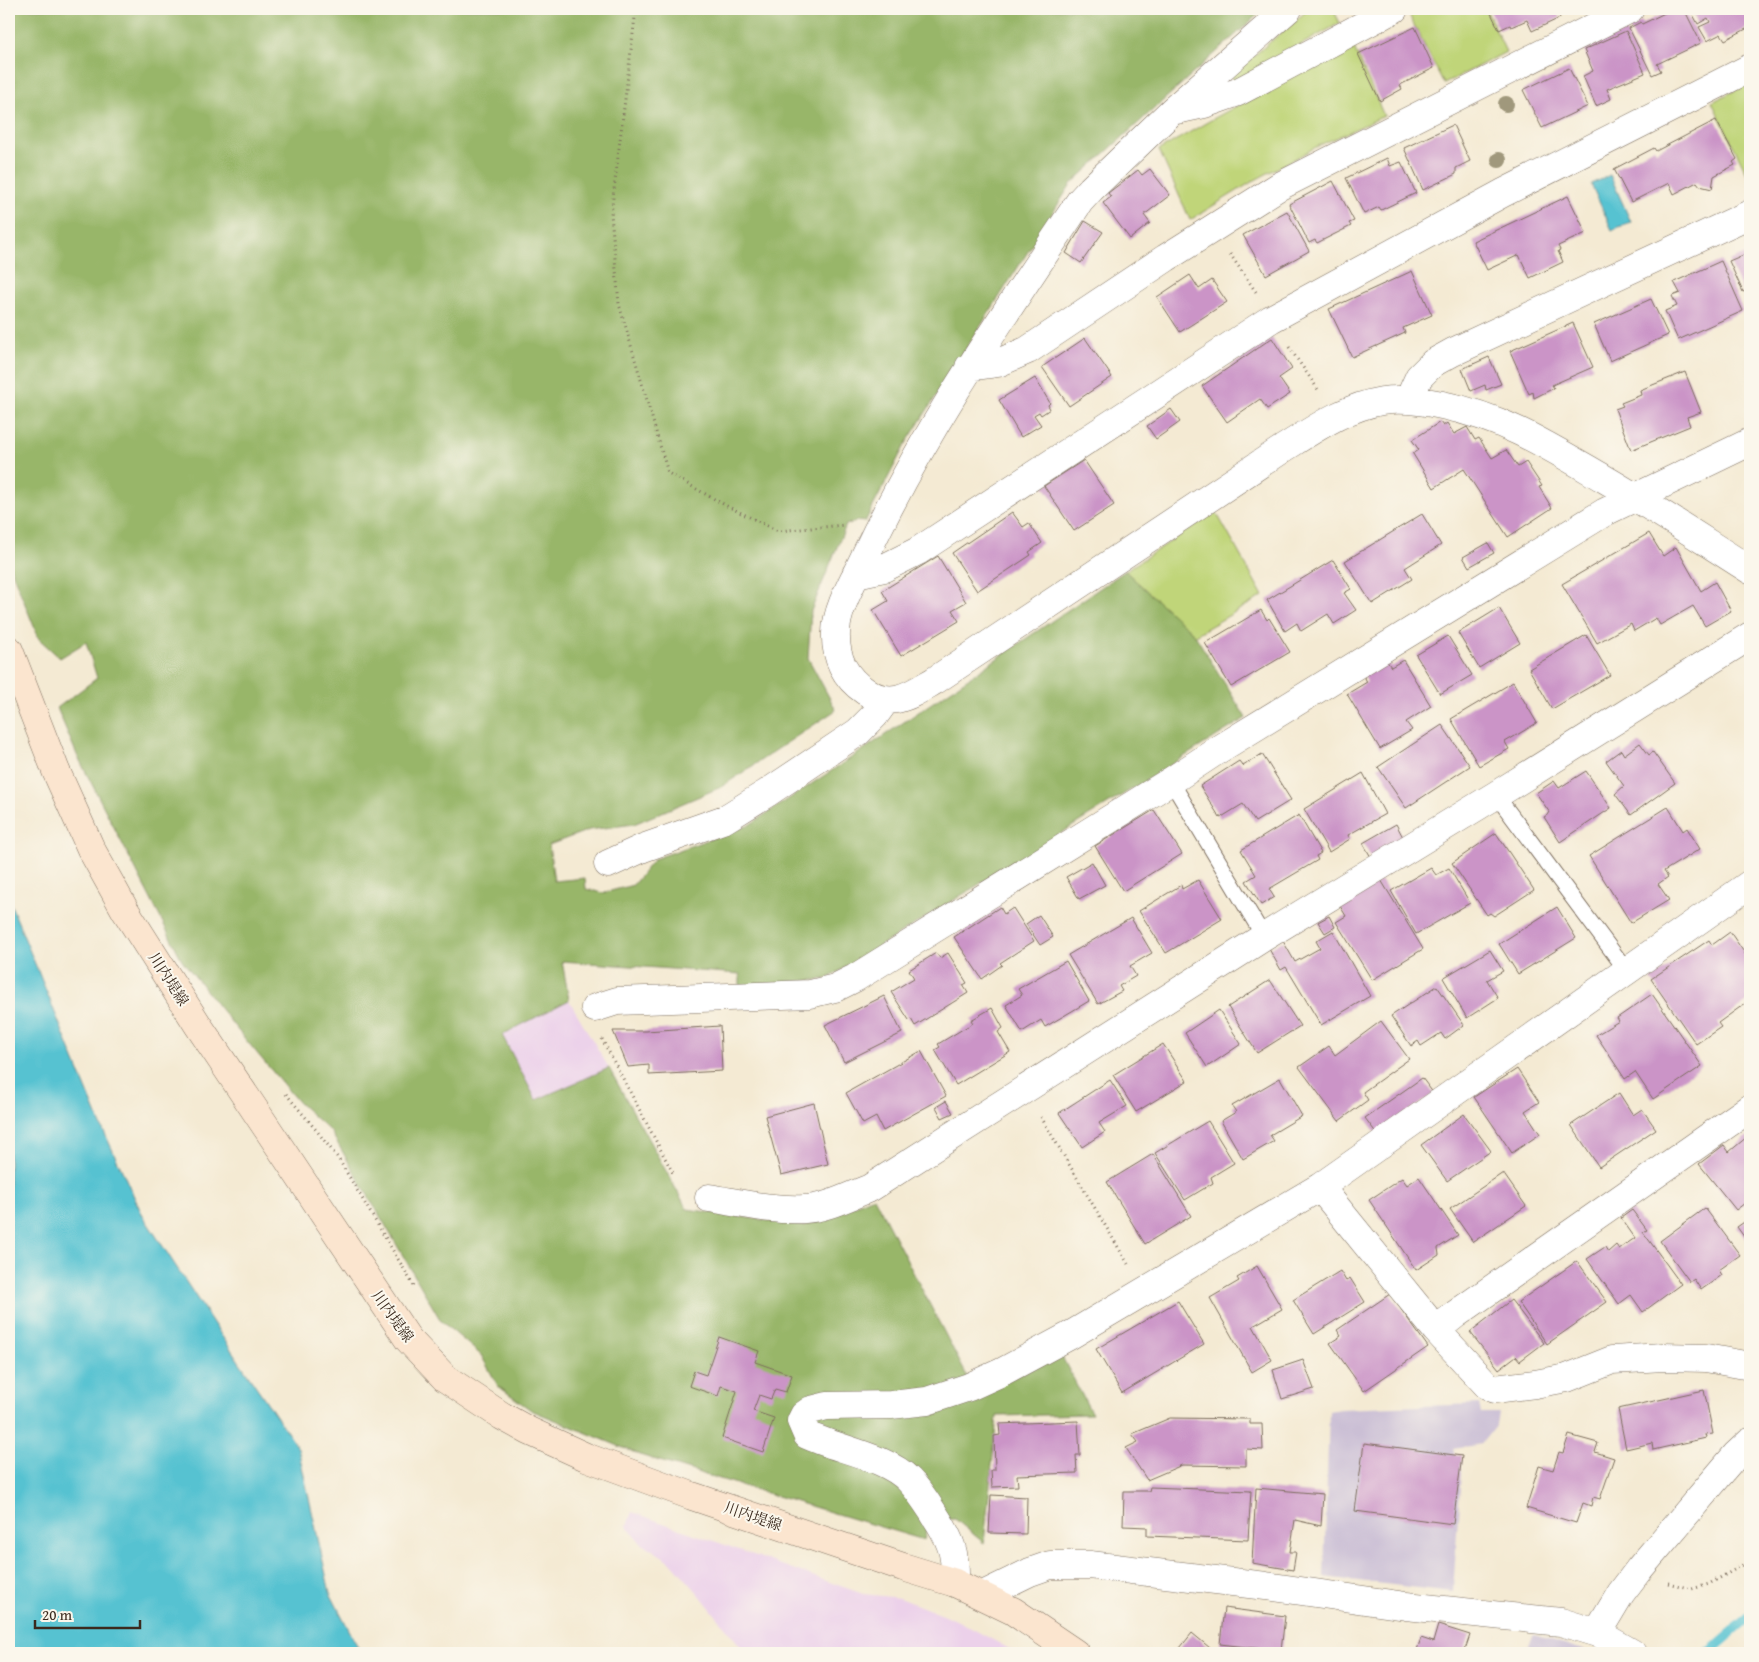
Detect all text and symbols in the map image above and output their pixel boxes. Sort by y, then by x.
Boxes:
street label: 川内堤線 [144,948,194,1010]
street label: 川内堤線 [367,1286,419,1346]
street label: 川内堤線 [721,1496,785,1536]
scale bar [35,1597,140,1629]
text: 20 m [42,1604,73,1625]

